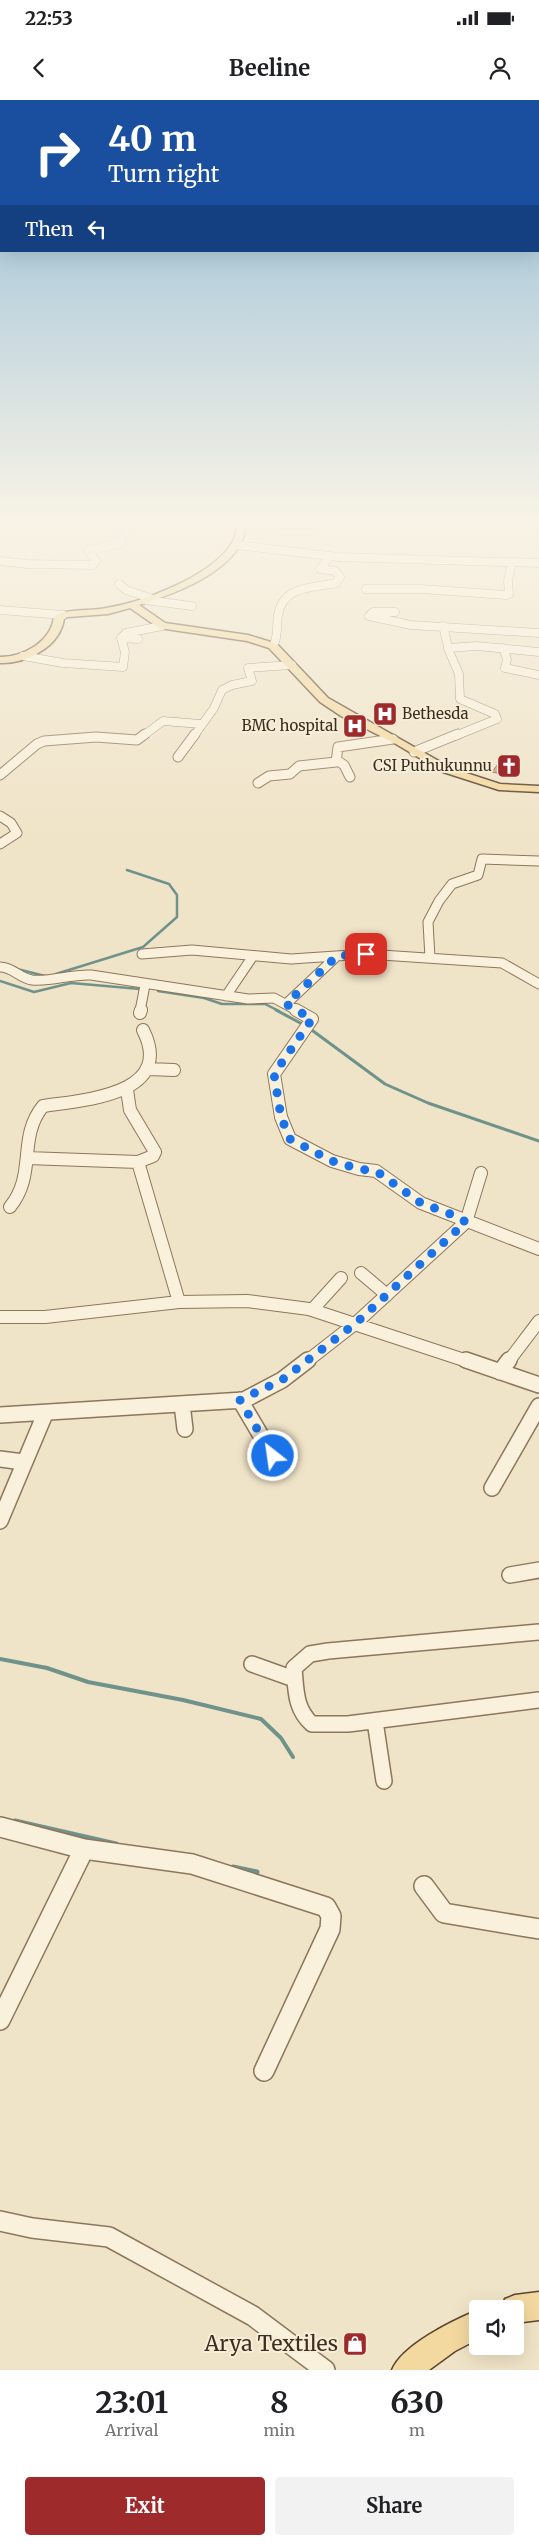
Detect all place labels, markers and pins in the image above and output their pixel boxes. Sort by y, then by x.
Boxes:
hospital icon: Bethesda [372,701,398,727]
place label: Bethesda [402,704,469,723]
hospital icon: BMC hospital [342,713,368,739]
place label: BMC hospital [241,716,338,735]
church icon: CSI Puthukunnu [496,753,522,779]
place label: CSI Puthukunnu [373,756,492,775]
pin [345,933,387,975]
place label: Arya Textiles [203,2330,338,2357]
shop icon: Arya Textiles [342,2331,368,2357]

